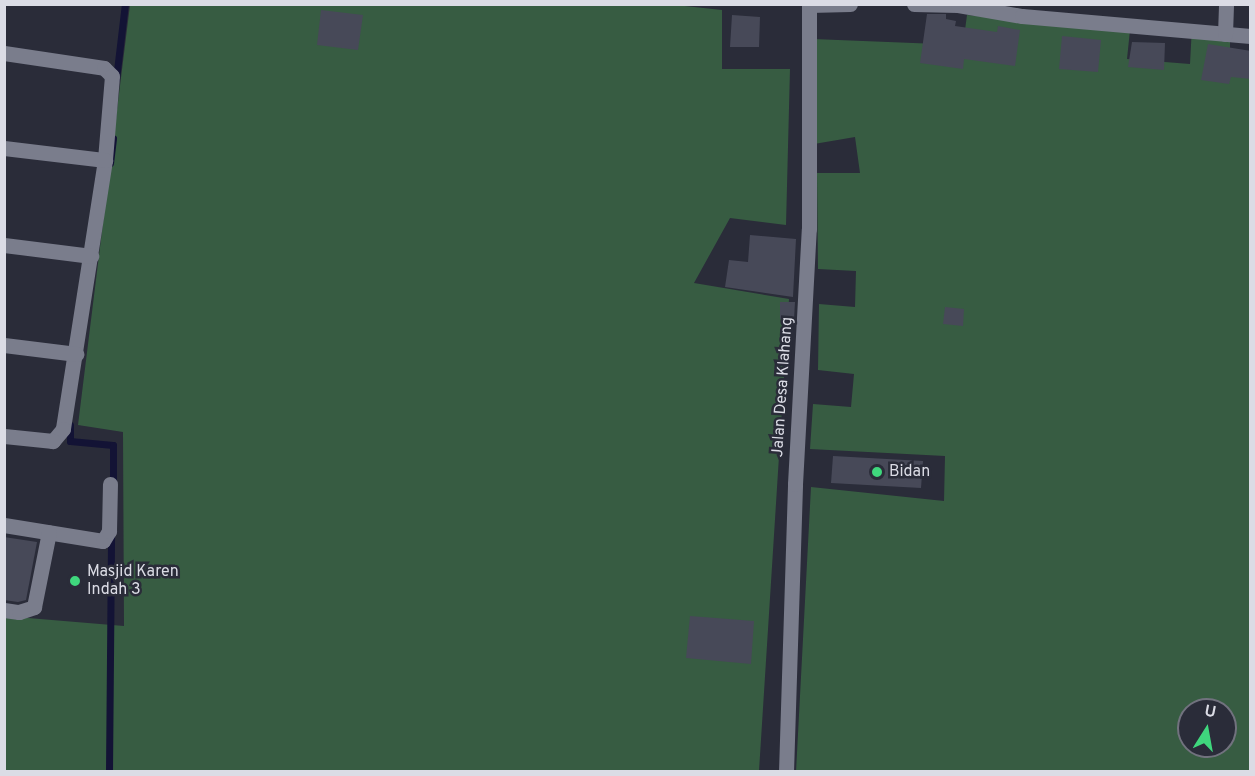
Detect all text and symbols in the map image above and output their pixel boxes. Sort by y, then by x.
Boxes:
street label: Jalan Desa Klahang [769,316,797,458]
place label: Bidan [889,462,930,482]
marker: Bidan [870,465,884,479]
place label: Masjid Karen Indah 3 [87,562,179,600]
marker: Masjid Karen Indah 3 [68,574,82,588]
north arrow [1177,698,1237,758]
text: U [1203,701,1218,723]

